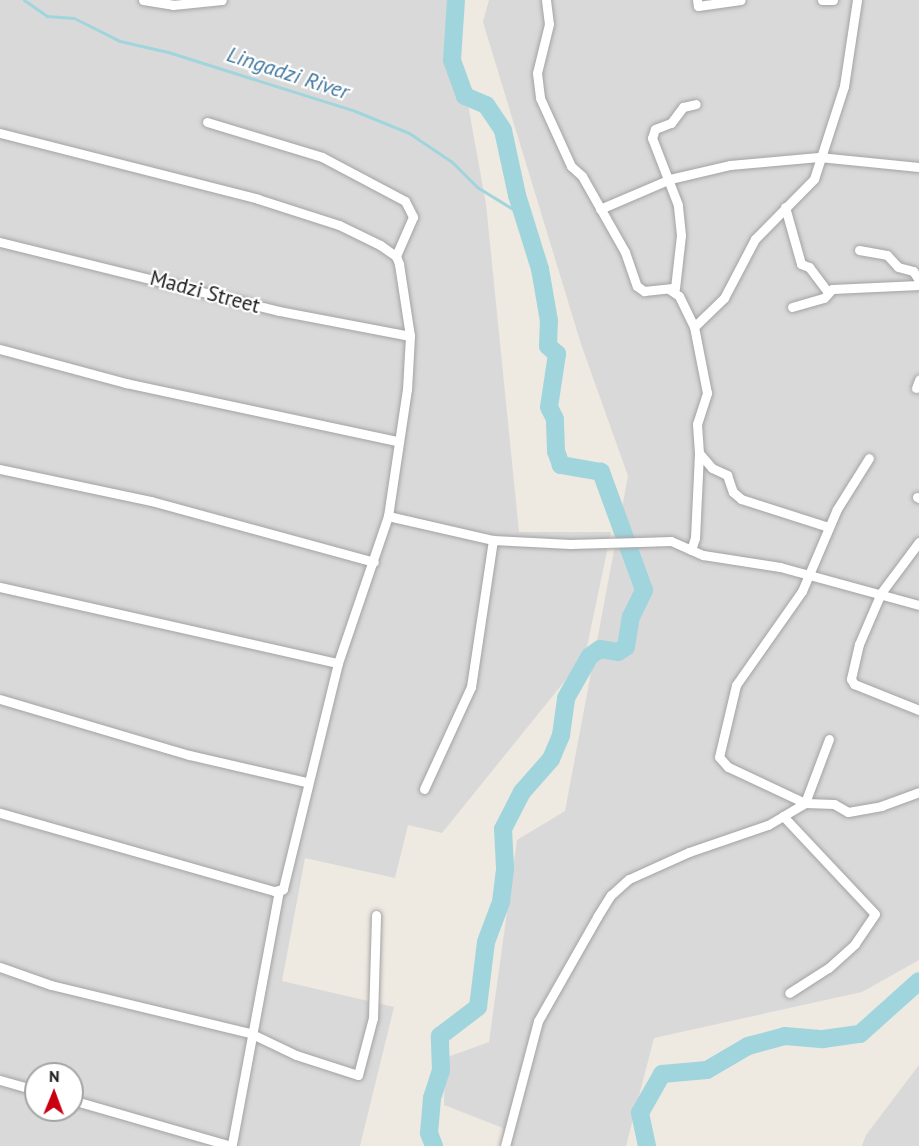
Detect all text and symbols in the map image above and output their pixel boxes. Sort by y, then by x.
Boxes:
water label: Lingadzi River [224,41,352,105]
street label: Madzi Street [147,265,263,319]
north arrow [24,1062,84,1122]
text: N [49,1066,60,1086]

